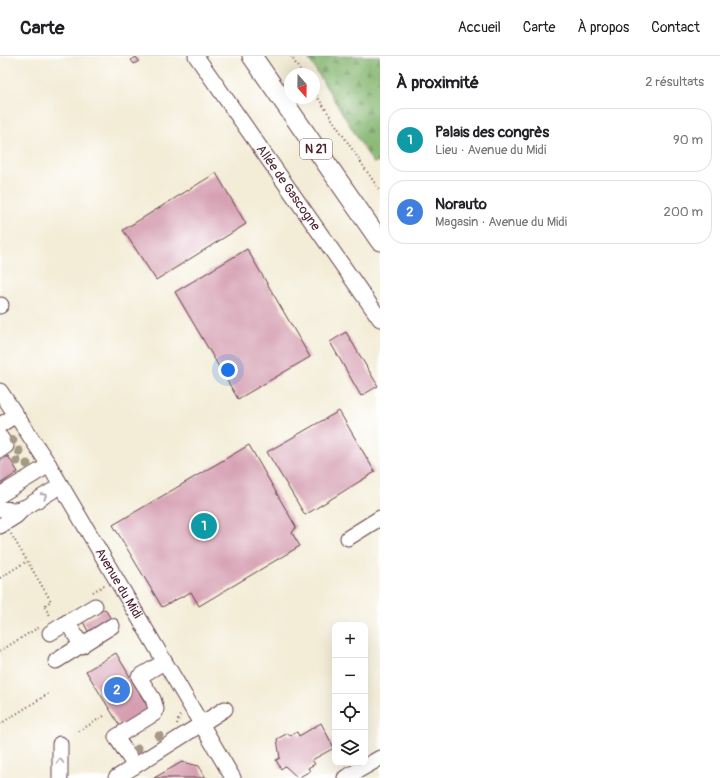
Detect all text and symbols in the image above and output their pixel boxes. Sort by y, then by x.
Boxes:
text: Carte [20,16,64,40]
text: Accueil [458,19,501,36]
text: Carte [523,19,555,36]
text: À propos [577,19,629,36]
text: Contact [651,19,700,36]
north arrow [284,68,320,104]
text: À proximité [396,72,479,93]
text: 2 résultats [645,74,704,90]
text: Palais des congrès [435,123,549,142]
text: 1 [407,132,413,148]
text: 90 m [673,132,703,148]
road number: N 21 [300,139,332,159]
street label: Allée de Gascogne [253,142,324,234]
text: Lieu · Avenue du Midi [435,142,546,158]
text: Norauto [435,195,487,214]
text: 2 [406,204,414,220]
text: 200 m [664,204,703,220]
text: Magasin · Avenue du Midi [435,214,567,230]
your location [218,360,238,380]
one-way arrow [40,493,47,501]
pin: 1 [191,511,217,541]
street label: Avenue du Midi [92,545,145,621]
map controls [332,622,368,766]
button: + [332,622,368,658]
button: − [332,658,368,694]
pin: 2 [104,675,130,705]
button: locate [332,694,368,730]
button: layers [332,730,368,766]
one-way arrow [56,758,64,764]

